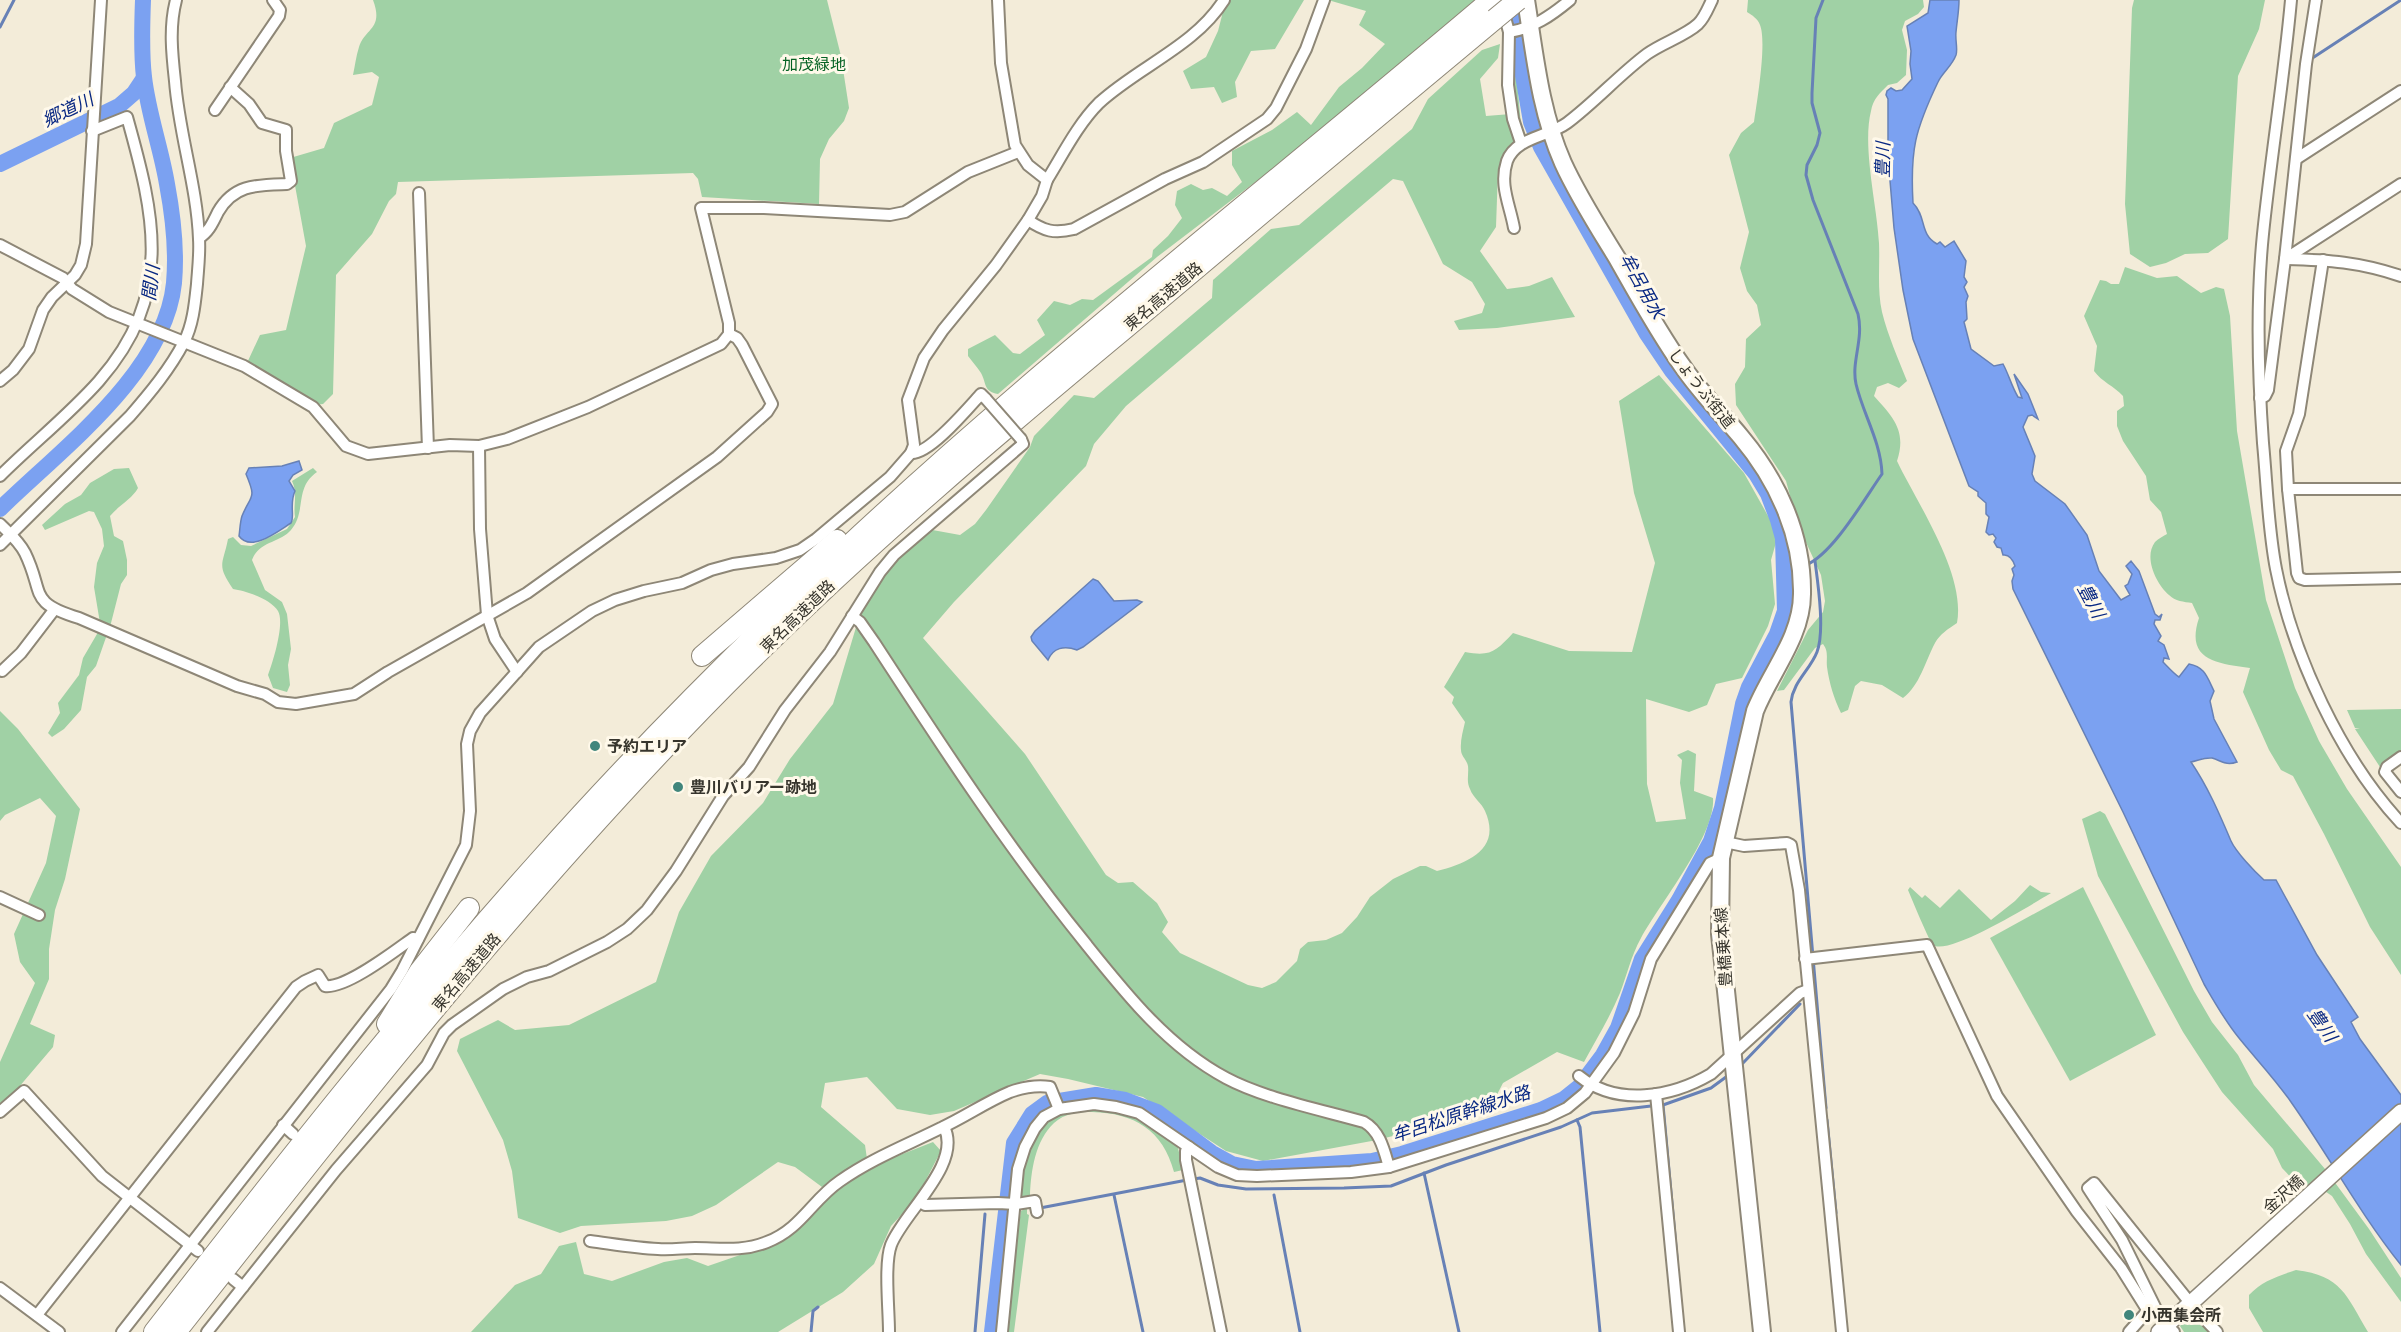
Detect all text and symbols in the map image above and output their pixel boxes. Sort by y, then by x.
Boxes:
park label: 加茂緑地 [782,54,846,74]
water label: 郷道川 [39,87,98,131]
water label: 豊川 [1872,140,1893,178]
water label: 牟呂用水 [1616,249,1670,324]
street label: 東名高速道路 [1120,257,1206,335]
water label: 間川 [138,262,163,302]
street label: しょうぶ街道 [1665,344,1739,432]
street label: 東名高速道路 [756,575,838,657]
water label: 豊川 [2074,580,2110,623]
place label: 予約エリア [607,736,687,756]
marker: 予約エリア [588,739,602,753]
place label: 豊川バリアー跡地 [690,777,817,797]
marker: 豊川バリアー跡地 [671,780,685,794]
street label: 豊橋乗本線 [1710,906,1736,988]
street label: 東名高速道路 [427,929,505,1015]
water label: 豊川 [2303,1004,2342,1047]
water label: 牟呂松原幹線水路 [1389,1081,1534,1146]
street label: 金沢橋 [2258,1171,2308,1217]
place label: 小西集会所 [2141,1305,2221,1325]
marker: 小西集会所 [2122,1308,2136,1322]

